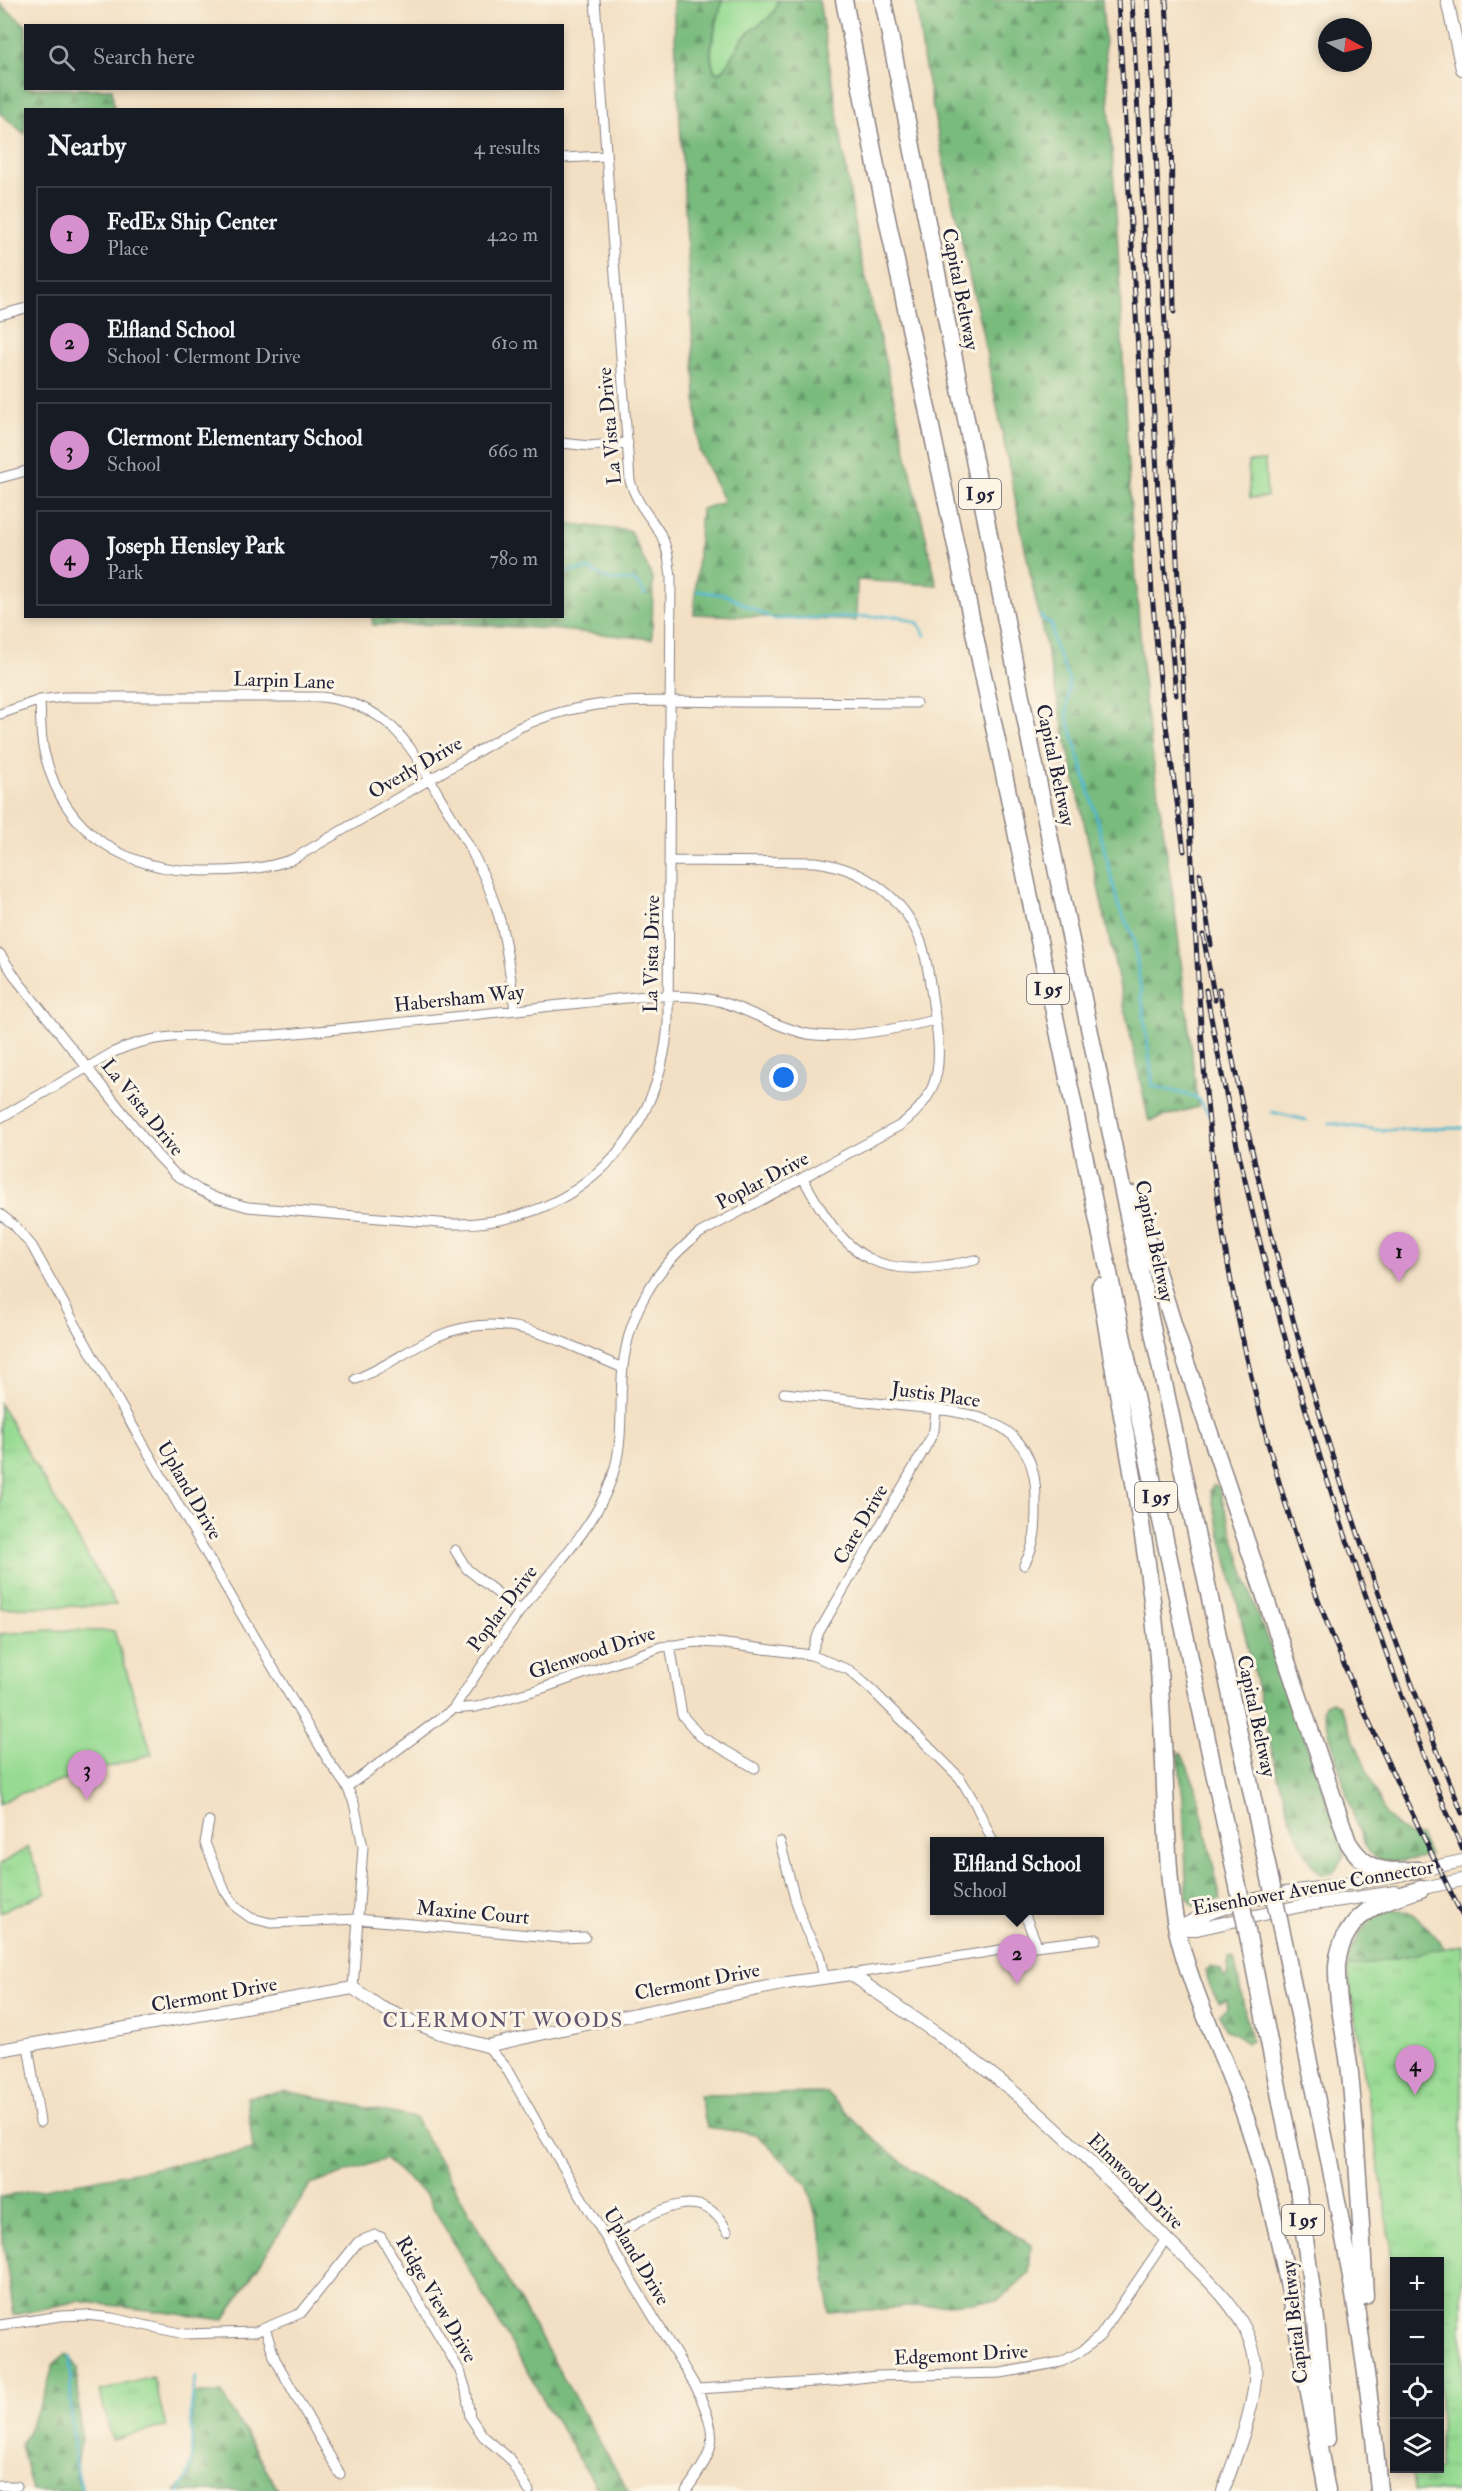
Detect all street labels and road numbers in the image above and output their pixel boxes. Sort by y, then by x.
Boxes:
street label: Capital Beltway [935,226,985,354]
street label: La Vista Drive [592,366,627,486]
road number: I 95 [959,479,1001,509]
street label: Larpin Lane [233,666,335,696]
street label: Capital Beltway [1029,702,1081,830]
street label: Overly Drive [364,731,467,804]
street label: La Vista Drive [638,895,665,1013]
road number: I 95 [1027,974,1069,1004]
street label: Habersham Way [393,979,527,1018]
street label: La Vista Drive [96,1054,189,1161]
street label: Poplar Drive [712,1146,813,1216]
street label: Capital Beltway [1128,1178,1180,1306]
street label: Justis Place [889,1376,982,1413]
street label: Upland Drive [150,1436,228,1545]
street label: Care Drive [827,1480,893,1569]
road number: I 95 [1135,1482,1177,1512]
street label: Poplar Drive [462,1560,544,1657]
street label: Glenwood Drive [526,1620,659,1685]
street label: Capital Beltway [1230,1653,1282,1781]
street label: Eisenhower Avenue Connector [1191,1854,1436,1921]
street label: Maxine Court [416,1895,531,1930]
street label: Clermont Drive [632,1957,762,2006]
street label: Clermont Drive [149,1971,279,2018]
street label: Elmwood Drive [1082,2128,1189,2235]
street label: Upland Drive [597,2203,676,2310]
road number: I 95 [1282,2205,1324,2235]
street label: Ridge View Drive [390,2232,483,2367]
street label: Capital Beltway [1275,2258,1314,2385]
street label: Edgemont Drive [893,2339,1029,2370]

